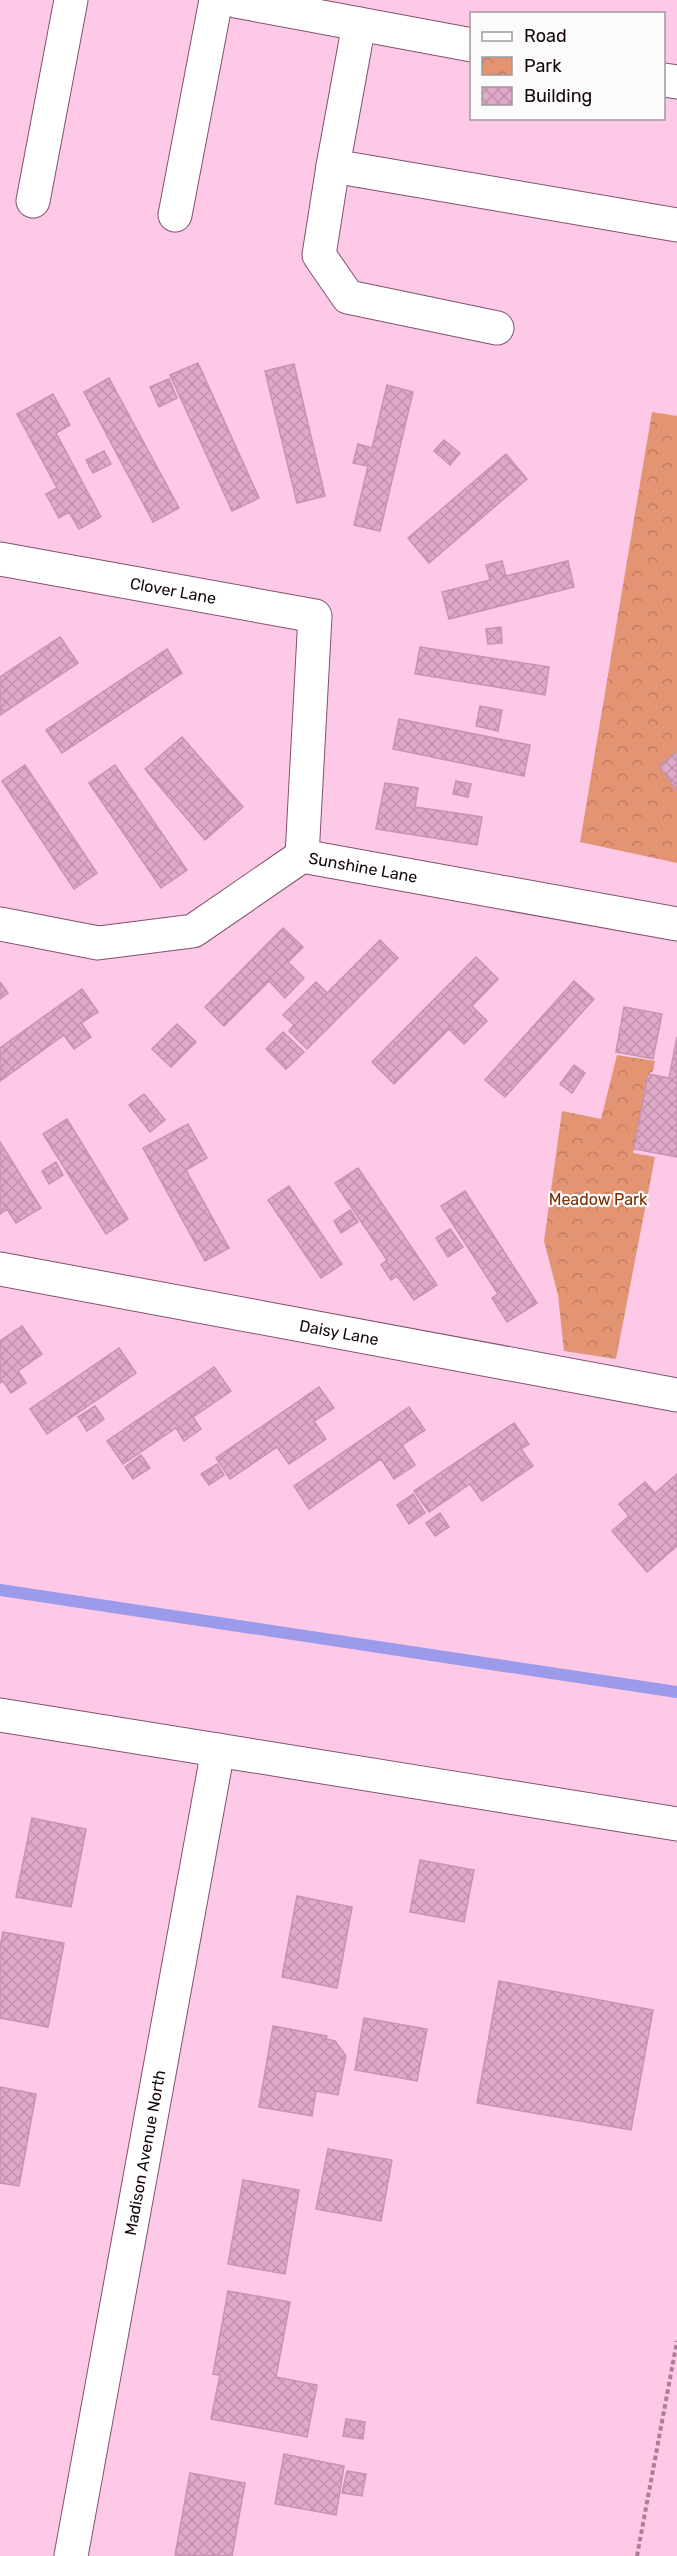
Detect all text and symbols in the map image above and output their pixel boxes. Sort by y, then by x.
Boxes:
legend [470,12,665,120]
text: Road [524,25,567,47]
text: Park [524,55,562,77]
text: Building [524,85,592,107]
street label: Clover Lane [129,573,218,607]
street label: Sunshine Lane [307,848,419,886]
park label: Meadow Park [549,1190,648,1209]
street label: Daisy Lane [298,1315,381,1349]
street label: Madison Avenue North [120,2068,169,2237]

